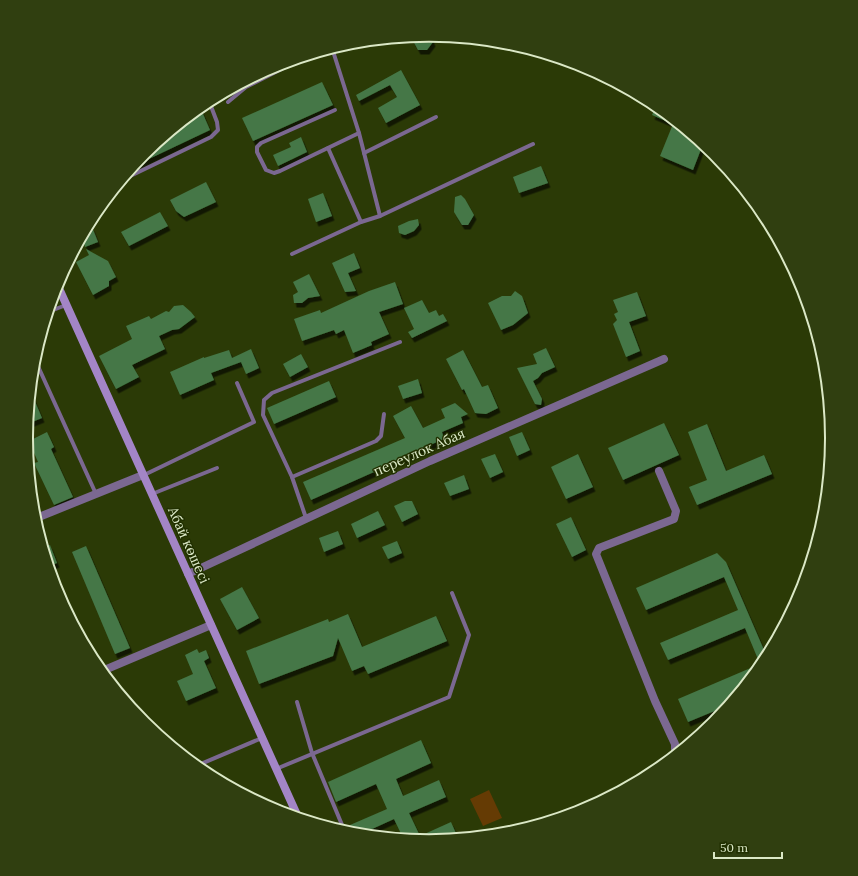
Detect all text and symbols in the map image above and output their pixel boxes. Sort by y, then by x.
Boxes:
street label: переулок Абая [370,424,468,480]
street label: Абай көшесі [164,503,214,586]
scale bar [714,834,782,860]
text: 50 m [720,840,748,855]

